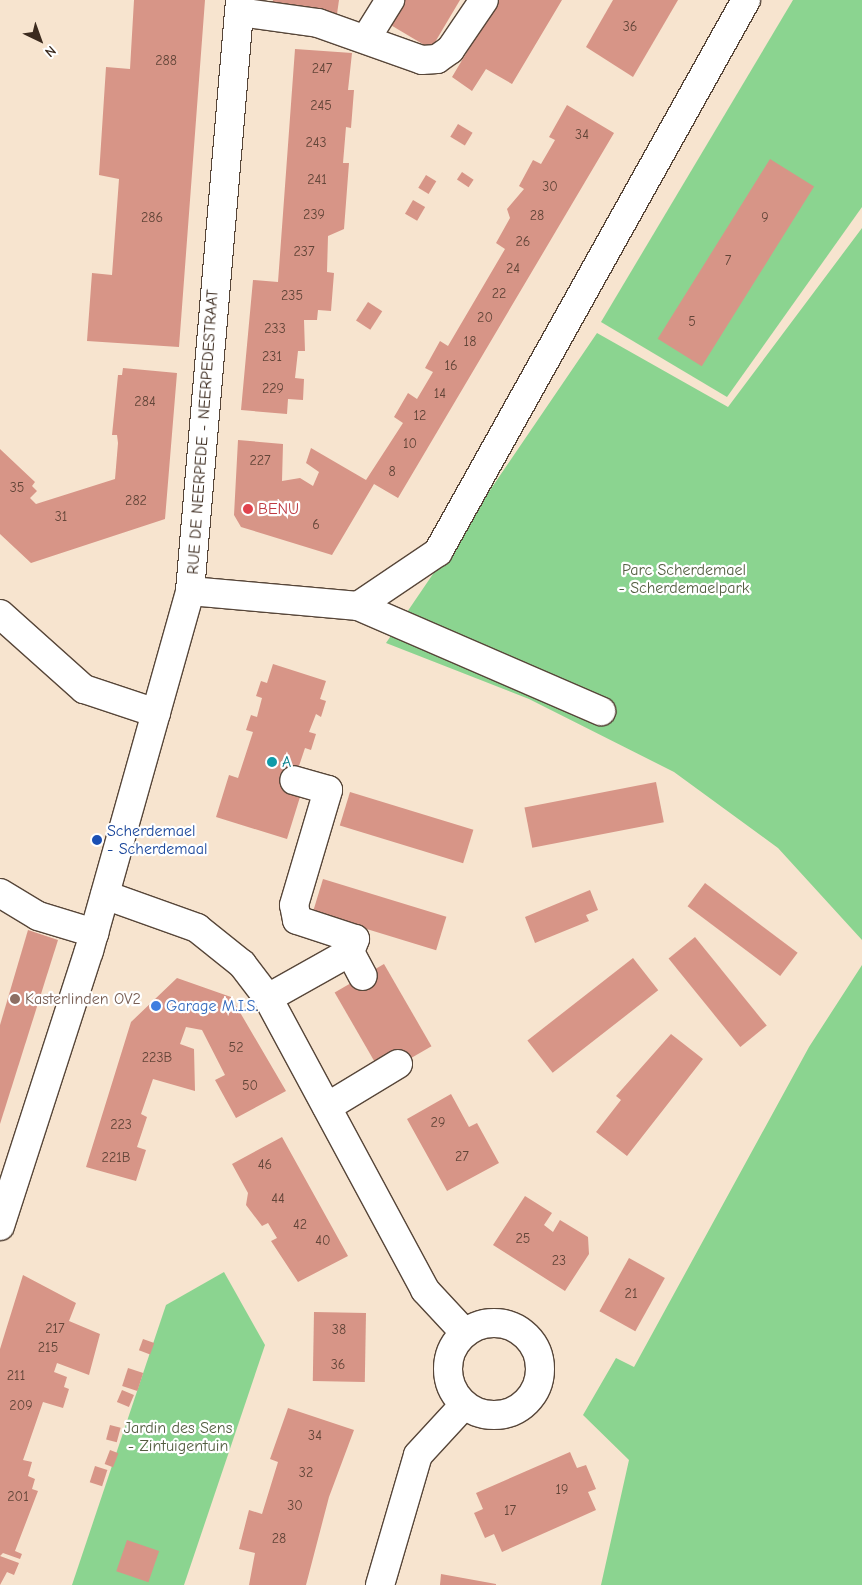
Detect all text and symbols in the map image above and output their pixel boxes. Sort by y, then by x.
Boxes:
north arrow [15,15,65,65]
house number: 36 [623,19,637,35]
text: N [41,42,59,61]
house number: 288 [155,53,177,69]
house number: 247 [312,61,332,77]
house number: 245 [310,98,332,114]
house number: 34 [575,127,589,143]
house number: 243 [305,135,327,151]
house number: 241 [307,172,327,188]
house number: 30 [542,179,558,195]
house number: 239 [303,207,325,223]
house number: 28 [530,208,544,224]
house number: 286 [141,210,163,226]
house number: 9 [761,210,769,226]
house number: 26 [516,234,530,250]
house number: 237 [293,244,315,260]
house number: 7 [725,253,731,269]
house number: 24 [506,261,520,277]
house number: 22 [492,286,506,302]
house number: 235 [281,288,303,304]
street label: RUE DE NEERPEDE - NEERPEDESTRAAT [183,289,223,575]
house number: 20 [477,310,493,326]
house number: 5 [688,314,696,330]
house number: 233 [264,321,286,337]
house number: 18 [464,334,476,350]
house number: 231 [262,349,282,365]
house number: 16 [444,358,458,374]
house number: 229 [262,381,284,397]
house number: 14 [434,386,446,402]
house number: 284 [134,394,156,410]
house number: 12 [414,408,426,424]
house number: 10 [403,436,417,452]
house number: 227 [249,453,271,469]
house number: 8 [388,464,396,480]
house number: 35 [10,480,24,496]
house number: 282 [125,493,147,509]
place label: BENU [258,499,299,519]
marker: BENU [242,503,254,515]
house number: 31 [55,509,67,525]
house number: 6 [312,517,320,533]
park label: Parc Scherdemael - Scherdemaelpark [618,560,750,598]
place label: A [282,752,291,772]
marker: A [266,756,278,768]
place label: Scherdemael - Scherdemaal [107,821,208,859]
marker: Scherdemael - Scherdemaal [91,834,103,846]
place label: Kasterlinden OV2 [25,989,141,1009]
marker: Kasterlinden OV2 [9,993,21,1005]
place label: Garage M.I.S. [166,996,258,1016]
marker: Garage M.I.S. [150,1000,162,1012]
house number: 52 [229,1040,243,1056]
house number: 223B [142,1050,172,1066]
house number: 50 [242,1078,258,1094]
house number: 29 [431,1115,445,1131]
house number: 223 [110,1117,132,1133]
house number: 27 [455,1149,469,1165]
house number: 221B [102,1150,130,1166]
house number: 46 [258,1157,272,1173]
house number: 44 [271,1191,285,1207]
house number: 42 [293,1217,307,1233]
house number: 25 [516,1231,530,1247]
house number: 40 [315,1233,331,1249]
house number: 23 [552,1253,566,1269]
house number: 21 [625,1286,637,1302]
house number: 217 [45,1321,65,1337]
house number: 38 [332,1322,346,1338]
house number: 215 [38,1340,58,1356]
house number: 36 [331,1357,345,1373]
house number: 211 [7,1368,25,1384]
house number: 209 [9,1398,33,1414]
park label: Jardin des Sens - Zintuigentuin [124,1418,232,1456]
house number: 34 [308,1428,322,1444]
house number: 32 [299,1465,313,1481]
house number: 19 [556,1482,568,1498]
house number: 201 [7,1489,29,1505]
house number: 30 [287,1498,303,1514]
house number: 17 [504,1503,516,1519]
house number: 28 [272,1531,286,1547]

